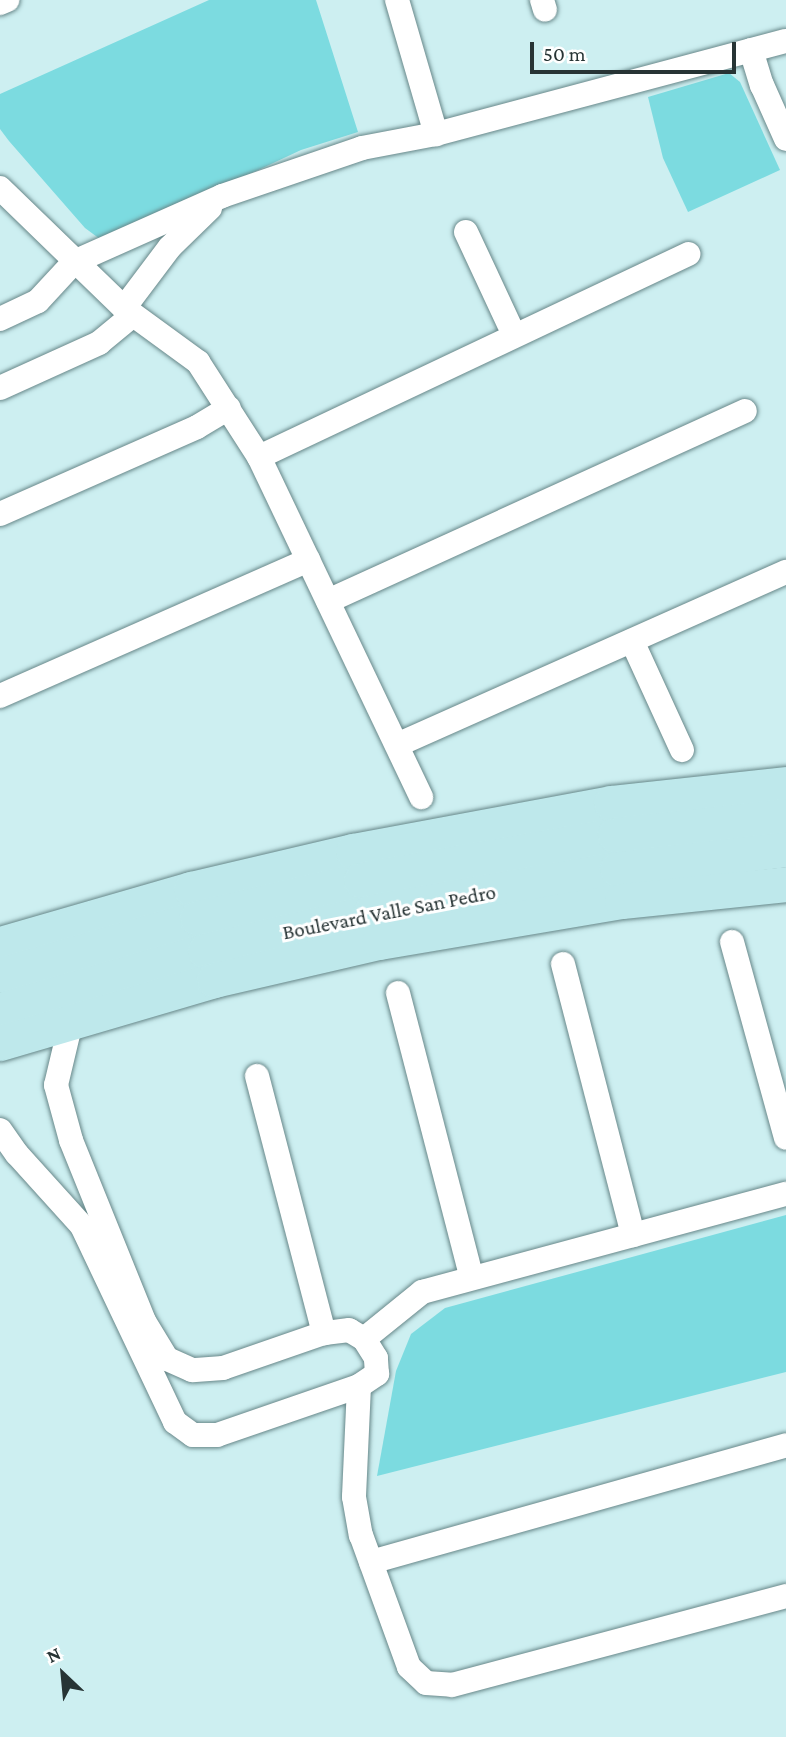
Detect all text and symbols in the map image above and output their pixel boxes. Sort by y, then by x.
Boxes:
scale bar [534,28,740,72]
text: 50 m [543,42,586,66]
street label: Boulevard Valle San Pedro [280,879,498,945]
north arrow [28,1639,98,1709]
text: N [43,1642,64,1667]

